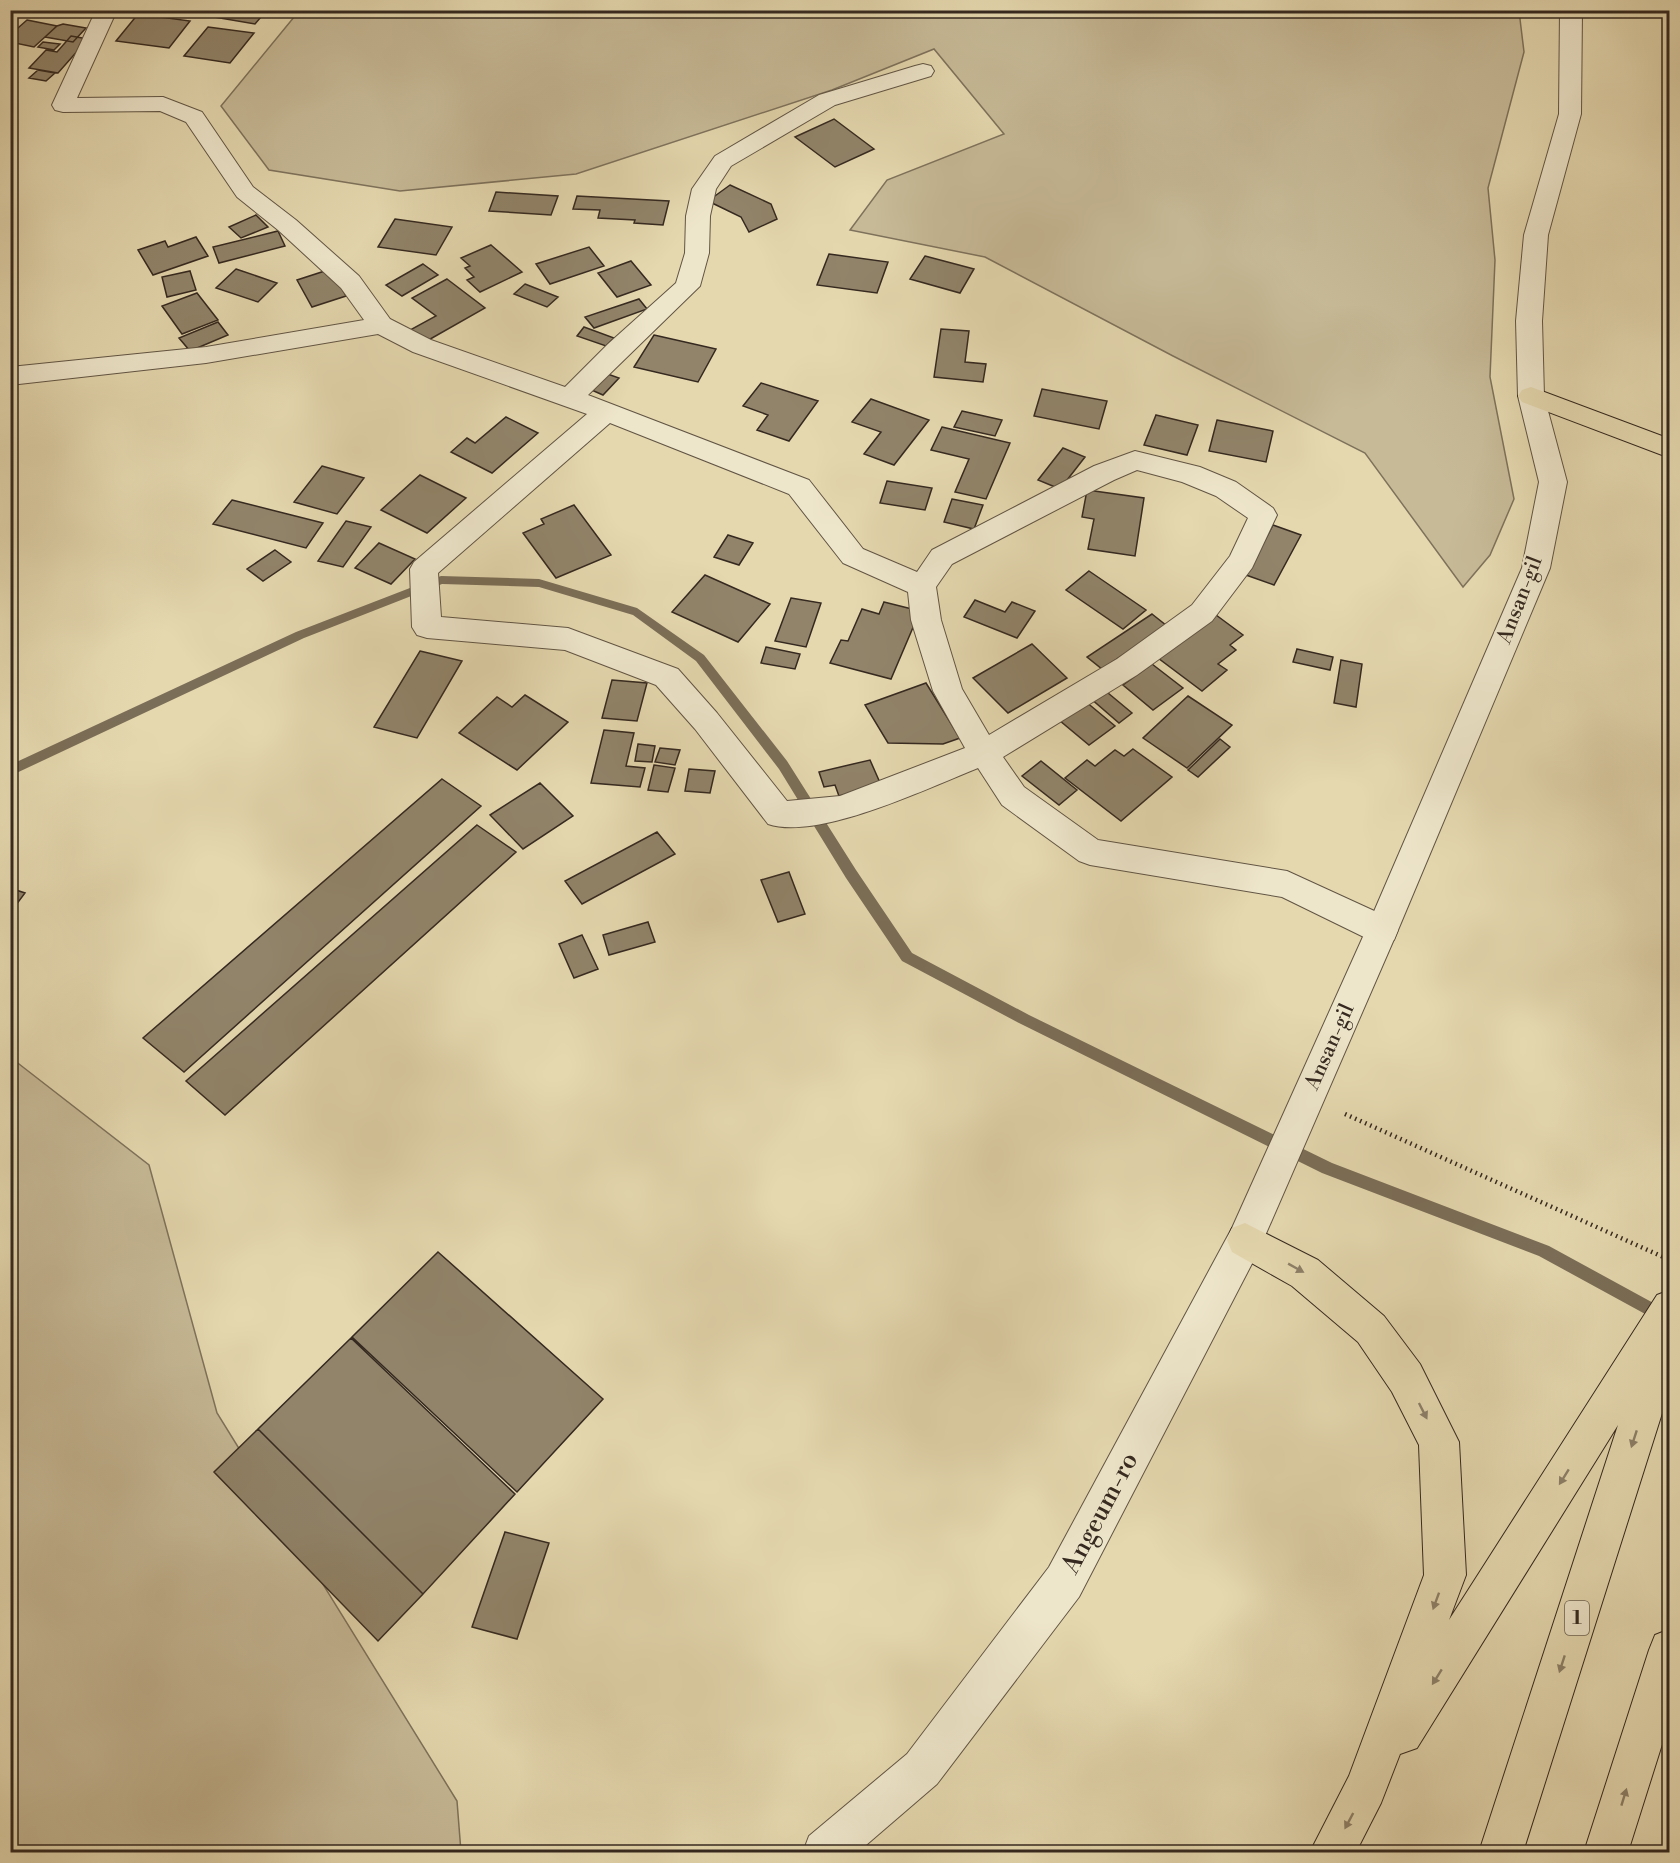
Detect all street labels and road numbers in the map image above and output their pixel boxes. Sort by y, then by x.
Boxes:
street label: Ansan-gil [1491,553,1549,648]
street label: Ansan-gil [1299,1000,1361,1095]
street label: Angeum-ro [1054,1447,1145,1580]
road number: 1 [1565,1601,1589,1635]

